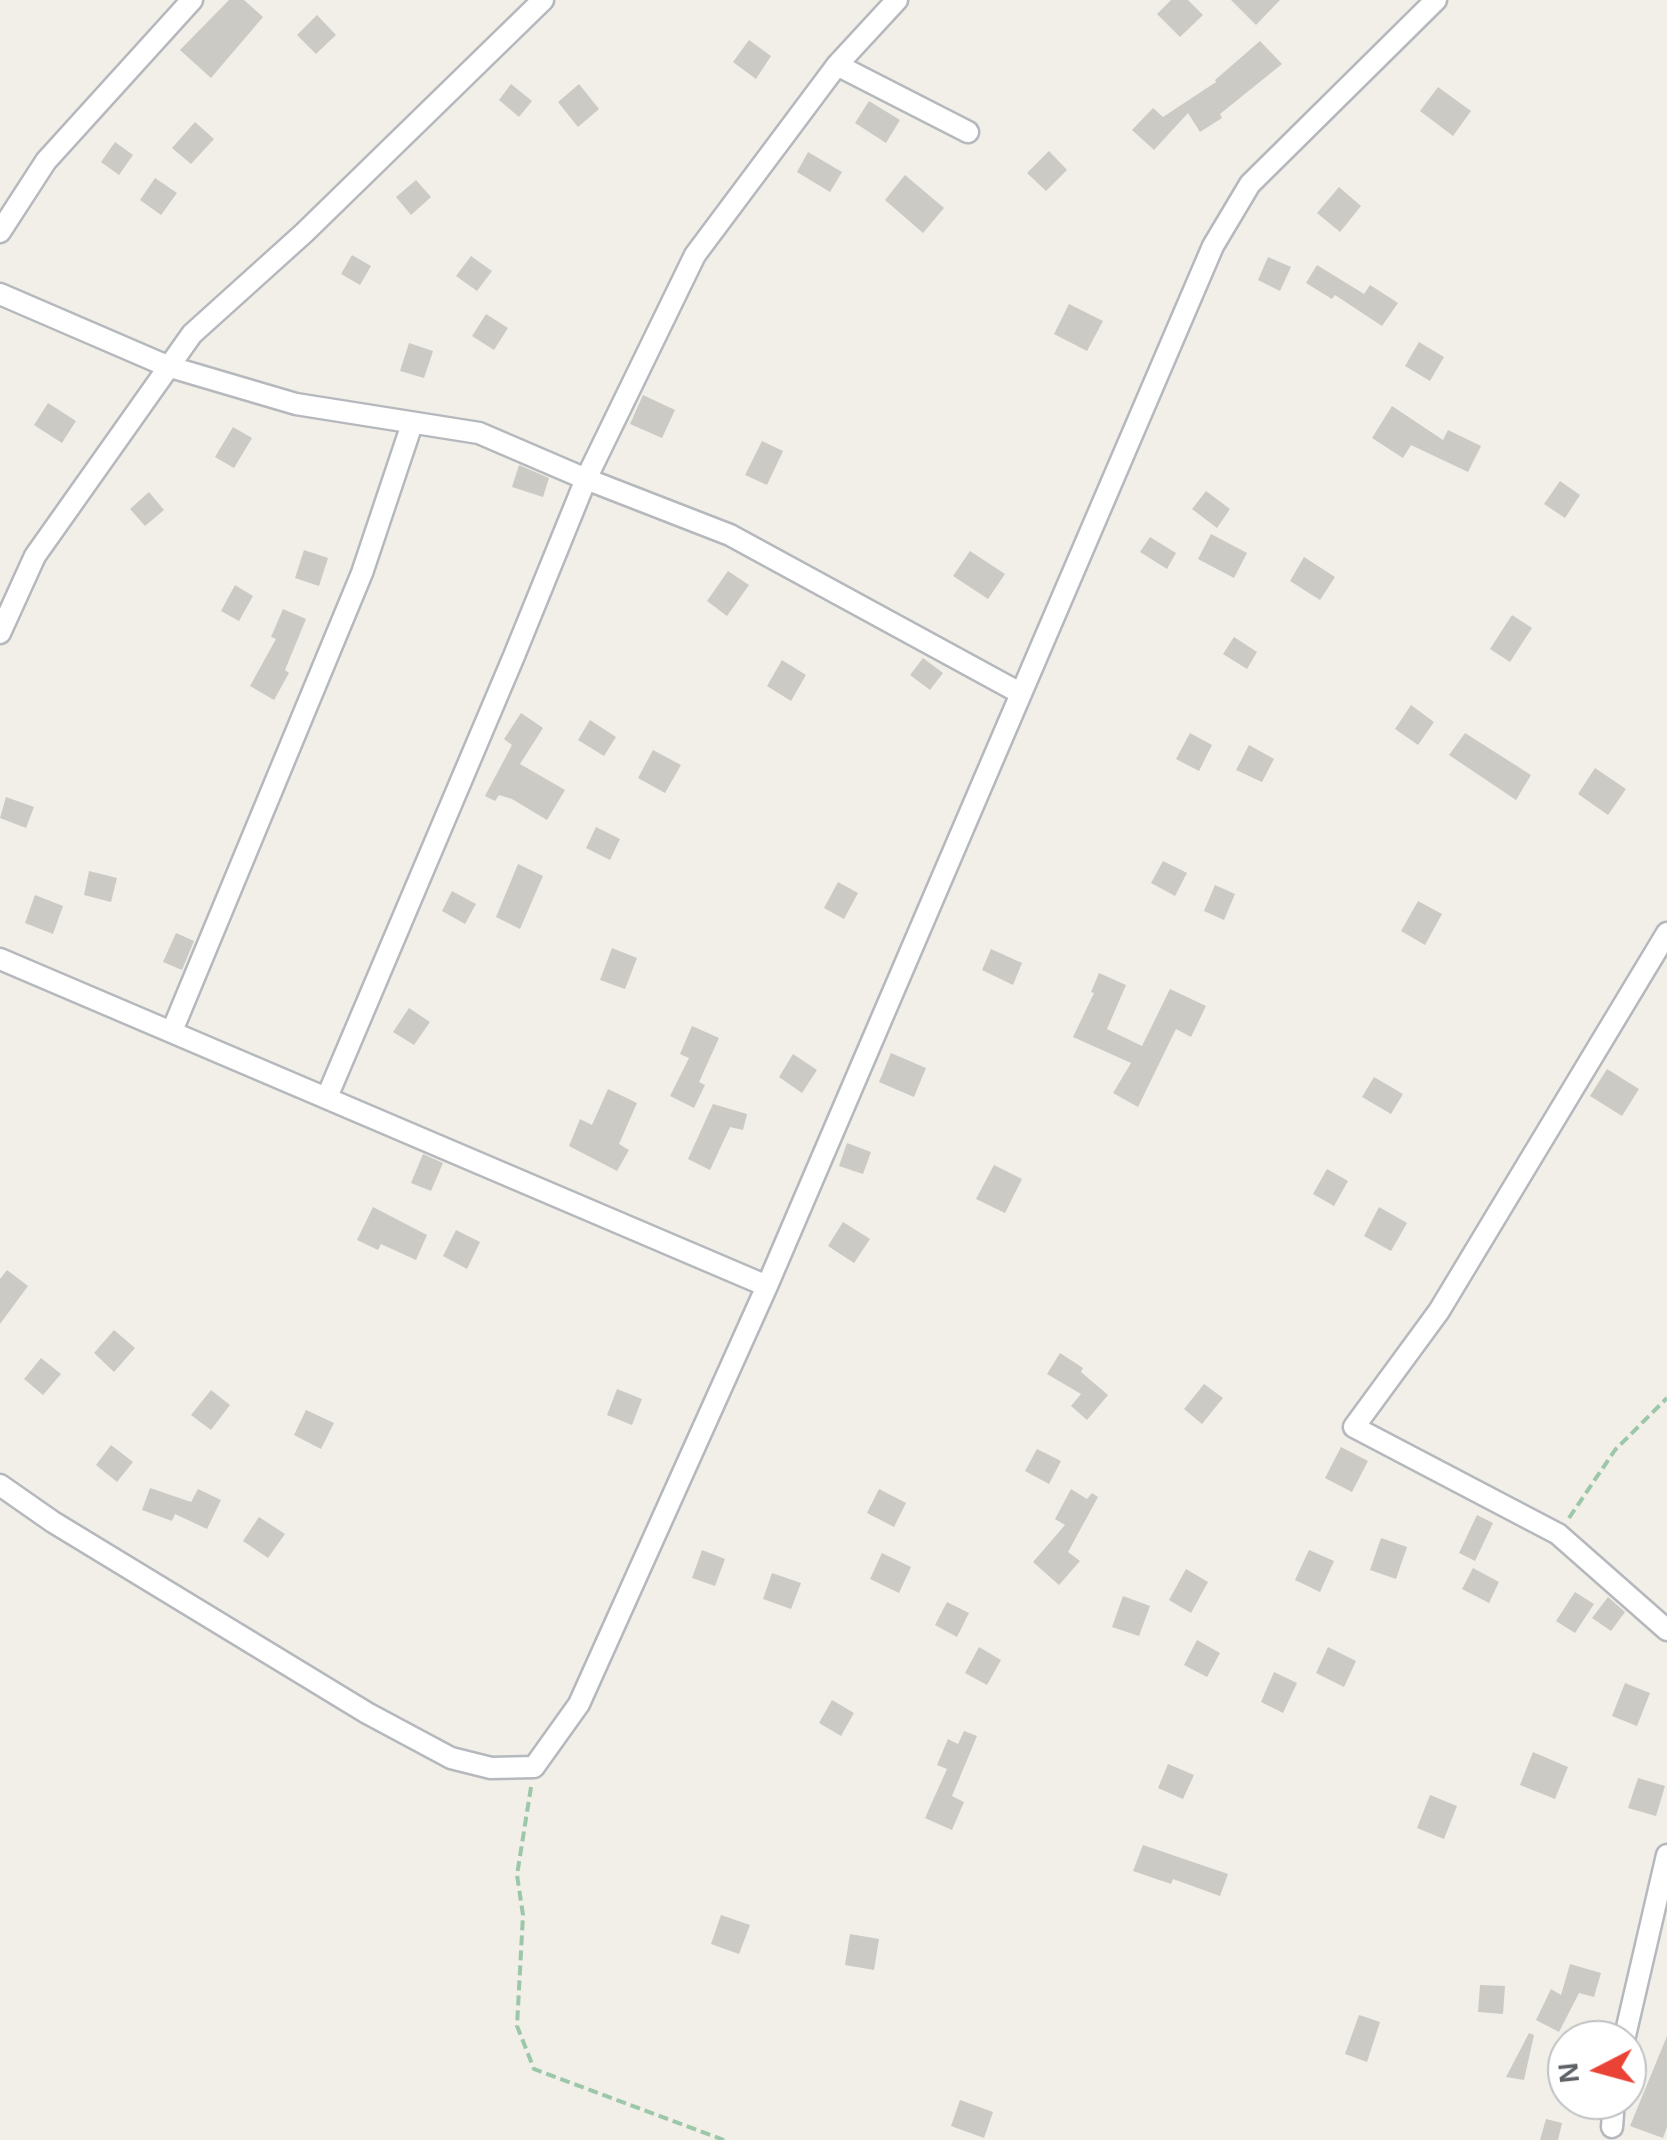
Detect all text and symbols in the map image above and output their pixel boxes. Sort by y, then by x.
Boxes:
north arrow [1547,2020,1647,2120]
text: N [1552,2061,1585,2085]

